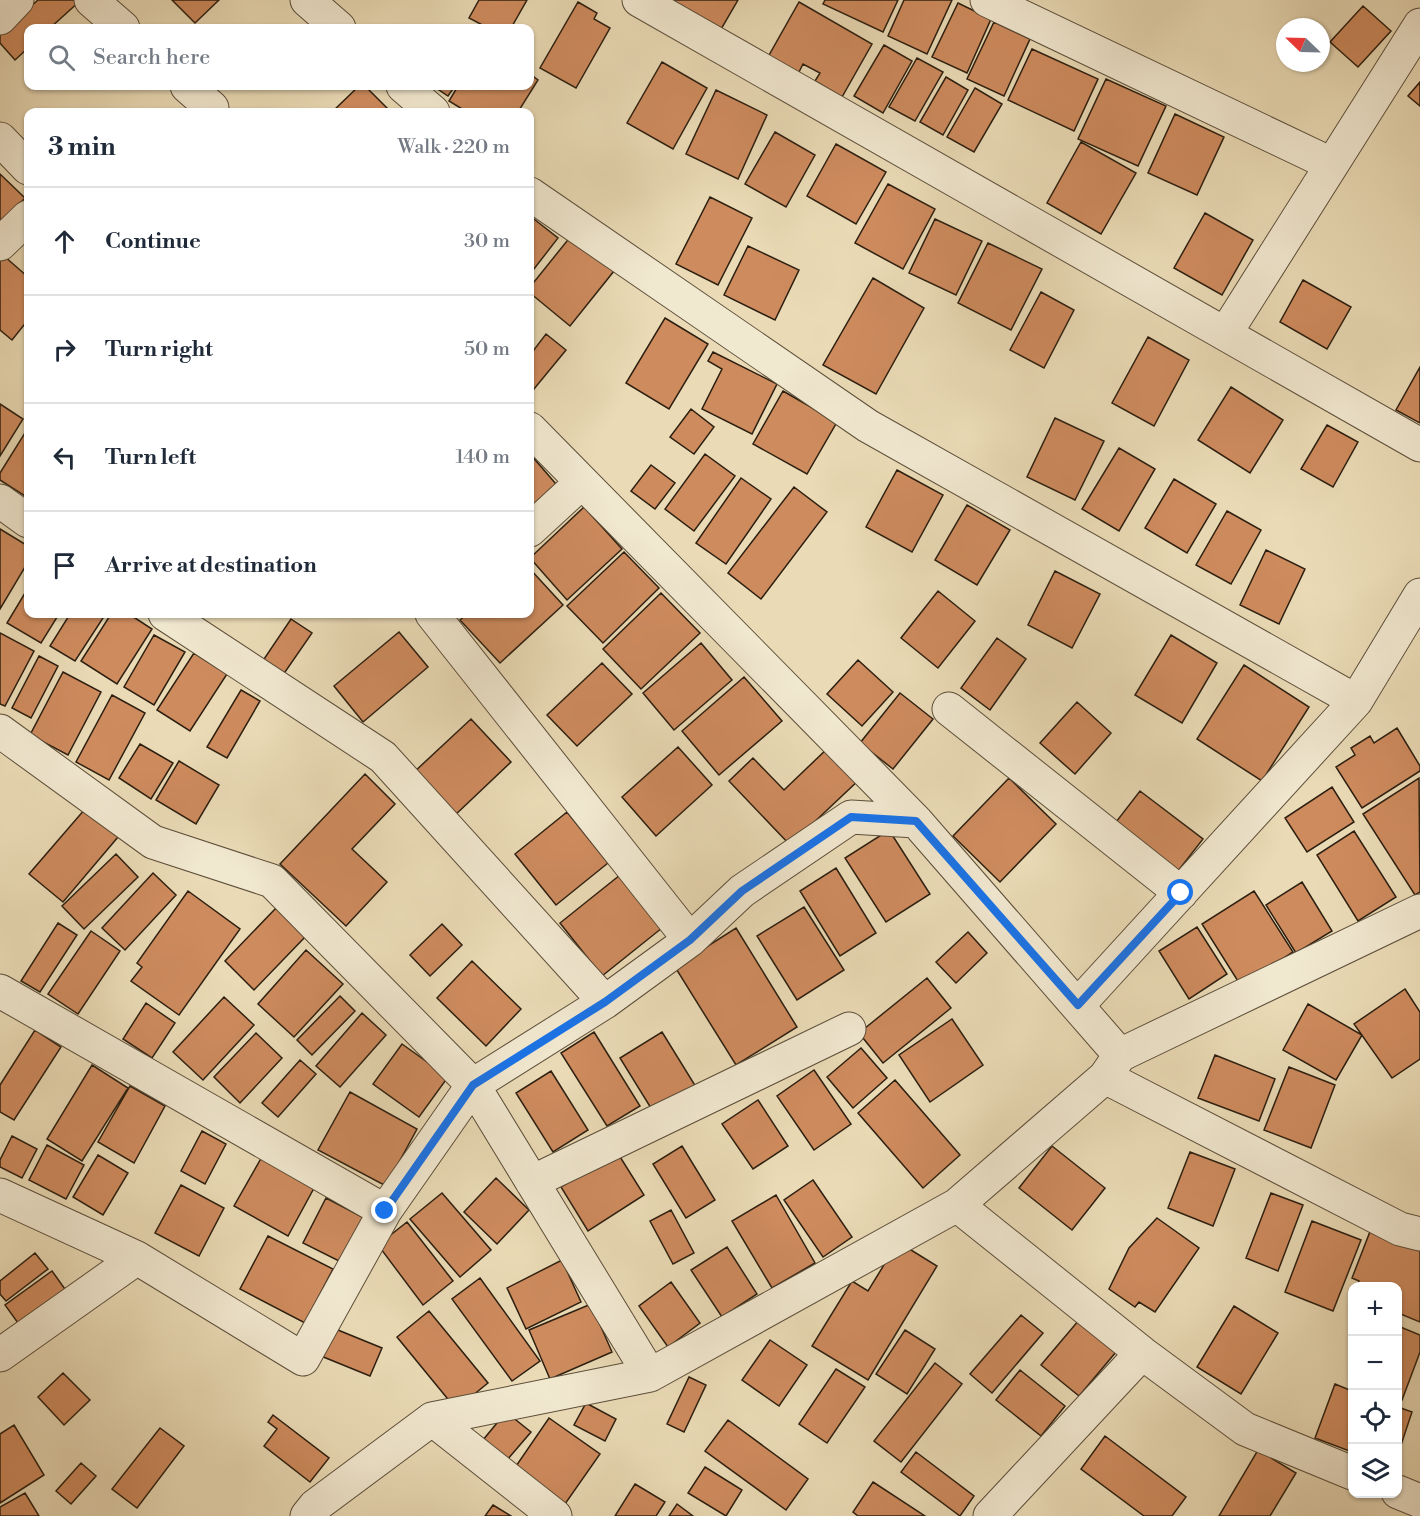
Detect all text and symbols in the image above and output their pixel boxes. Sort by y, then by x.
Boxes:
north arrow [1276,18,1330,72]
search box [24,24,534,90]
icon: search [45,41,78,74]
text: Search here [93,44,210,71]
text: 3 min [48,131,116,163]
text: Walk · 220 m [397,135,510,160]
icon: ahead [48,225,81,258]
text: Continue [105,228,201,255]
text: 30 m [464,229,510,254]
icon: right [48,333,81,366]
text: Turn right [105,336,213,363]
text: 50 m [464,337,510,362]
icon: left [48,441,81,474]
text: Turn left [105,444,196,471]
text: 140 m [455,445,510,470]
icon: arrive [48,549,81,582]
text: Arrive at destination [105,552,317,579]
route start [1167,879,1193,905]
route end [371,1197,397,1223]
map controls [1348,1282,1402,1498]
button: + [1348,1282,1402,1336]
button: − [1348,1336,1402,1390]
button: locate [1348,1390,1402,1444]
button: layers [1348,1444,1402,1498]

